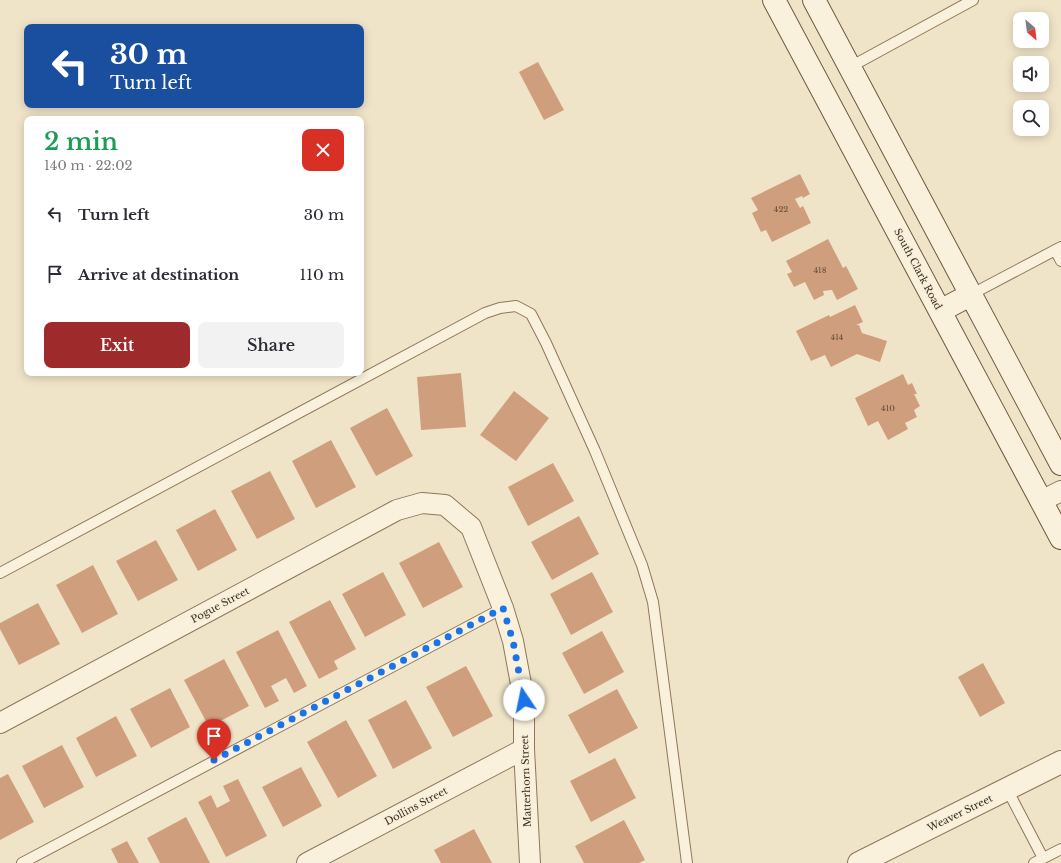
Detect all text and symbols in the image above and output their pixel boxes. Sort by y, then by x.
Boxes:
north arrow [1013,12,1049,48]
map controls [1013,12,1049,136]
text: 30 m [110,37,187,72]
icon: left [44,40,96,92]
button: sound [1013,56,1049,92]
text: Turn left [110,72,192,94]
button: search [1013,100,1049,136]
text: 2 min [44,127,118,156]
button: close [302,129,344,171]
text: 140 m · 22:02 [44,157,133,174]
icon: left [44,203,66,225]
house number: 422 [774,204,788,214]
text: Turn left [78,205,149,224]
text: 30 m [304,205,344,224]
street label: South Clark Road [891,226,945,312]
icon: arrive [44,263,66,285]
text: Arrive at destination [78,265,239,284]
text: 110 m [300,265,344,284]
house number: 418 [813,265,827,275]
button: Exit [44,322,190,368]
button: Share [198,322,344,368]
house number: 414 [831,332,844,342]
house number: 410 [881,403,895,413]
street label: Pogue Street [188,584,252,626]
position arrow [503,679,545,721]
pin [197,719,231,760]
icon: arrive [203,725,225,747]
street label: Matterhorn Street [518,734,534,827]
street label: Dollins Street [382,784,450,828]
street label: Weaver Street [924,791,995,835]

